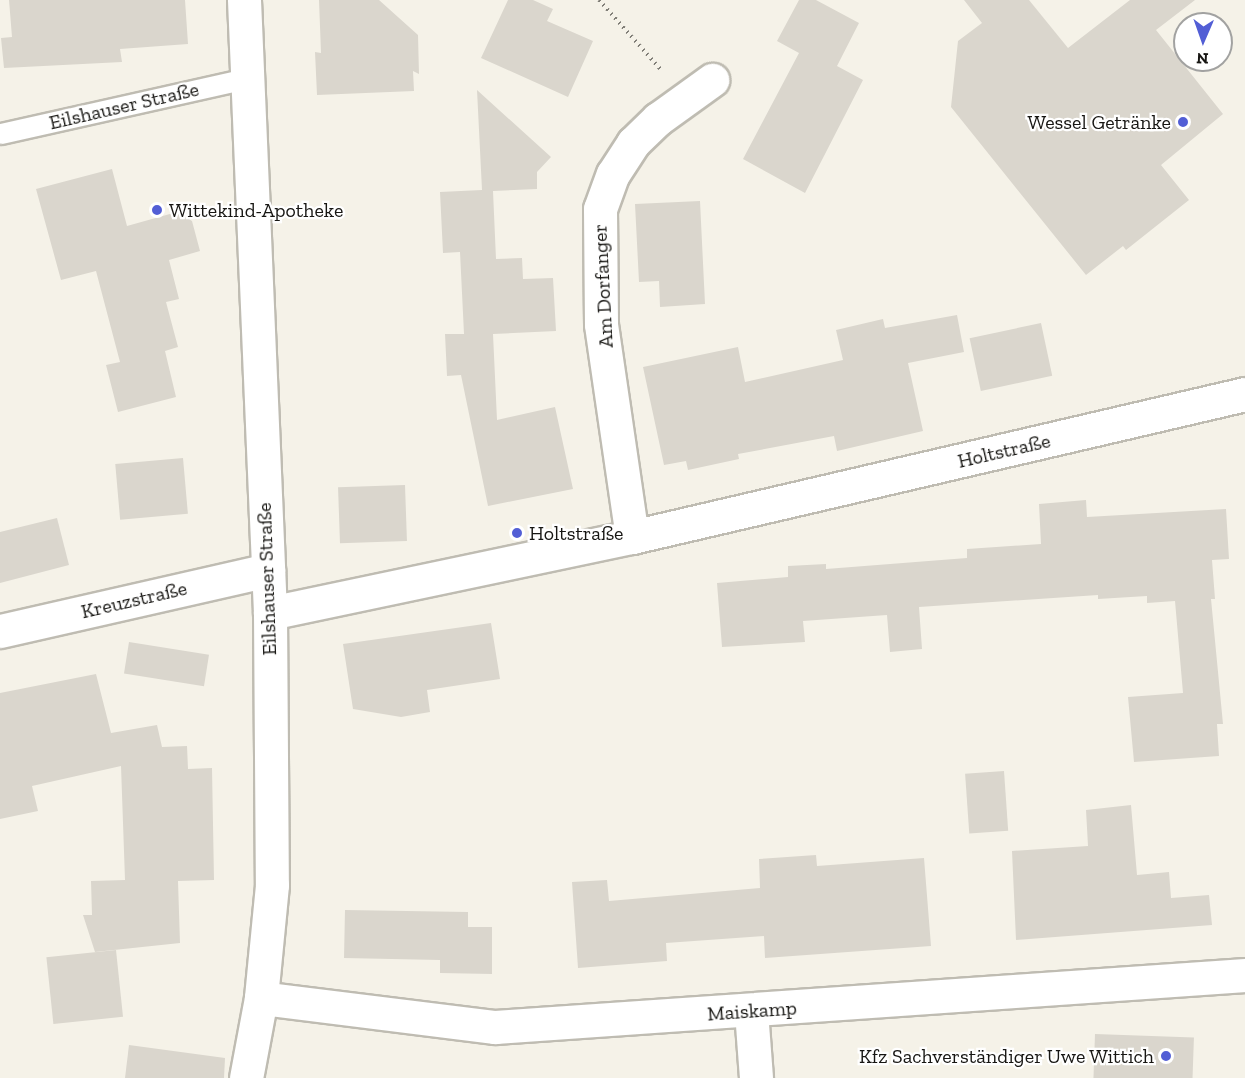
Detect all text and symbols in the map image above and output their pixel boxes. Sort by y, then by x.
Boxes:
north arrow [1173,12,1233,72]
text: N [1196,49,1209,68]
street label: Eilshauser Straße [47,77,201,135]
place label: Wessel Getränke [1027,110,1171,134]
marker: Wessel Getränke [1176,115,1190,129]
place label: Wittekind-Apotheke [169,198,343,222]
marker: Wittekind-Apotheke [150,203,164,217]
street label: Am Dorfanger [588,224,618,348]
street label: Holtstraße [955,429,1053,473]
street label: Eilshauser Straße [252,502,282,656]
place label: Holtstraße [529,521,623,545]
marker: Holtstraße [510,526,524,540]
street label: Kreuzstraße [79,576,189,624]
street label: Maiskamp [706,996,798,1026]
place label: Kfz Sachverständiger Uwe Wittich [858,1044,1154,1068]
marker: Kfz Sachverständiger Uwe Wittich [1159,1049,1173,1063]

